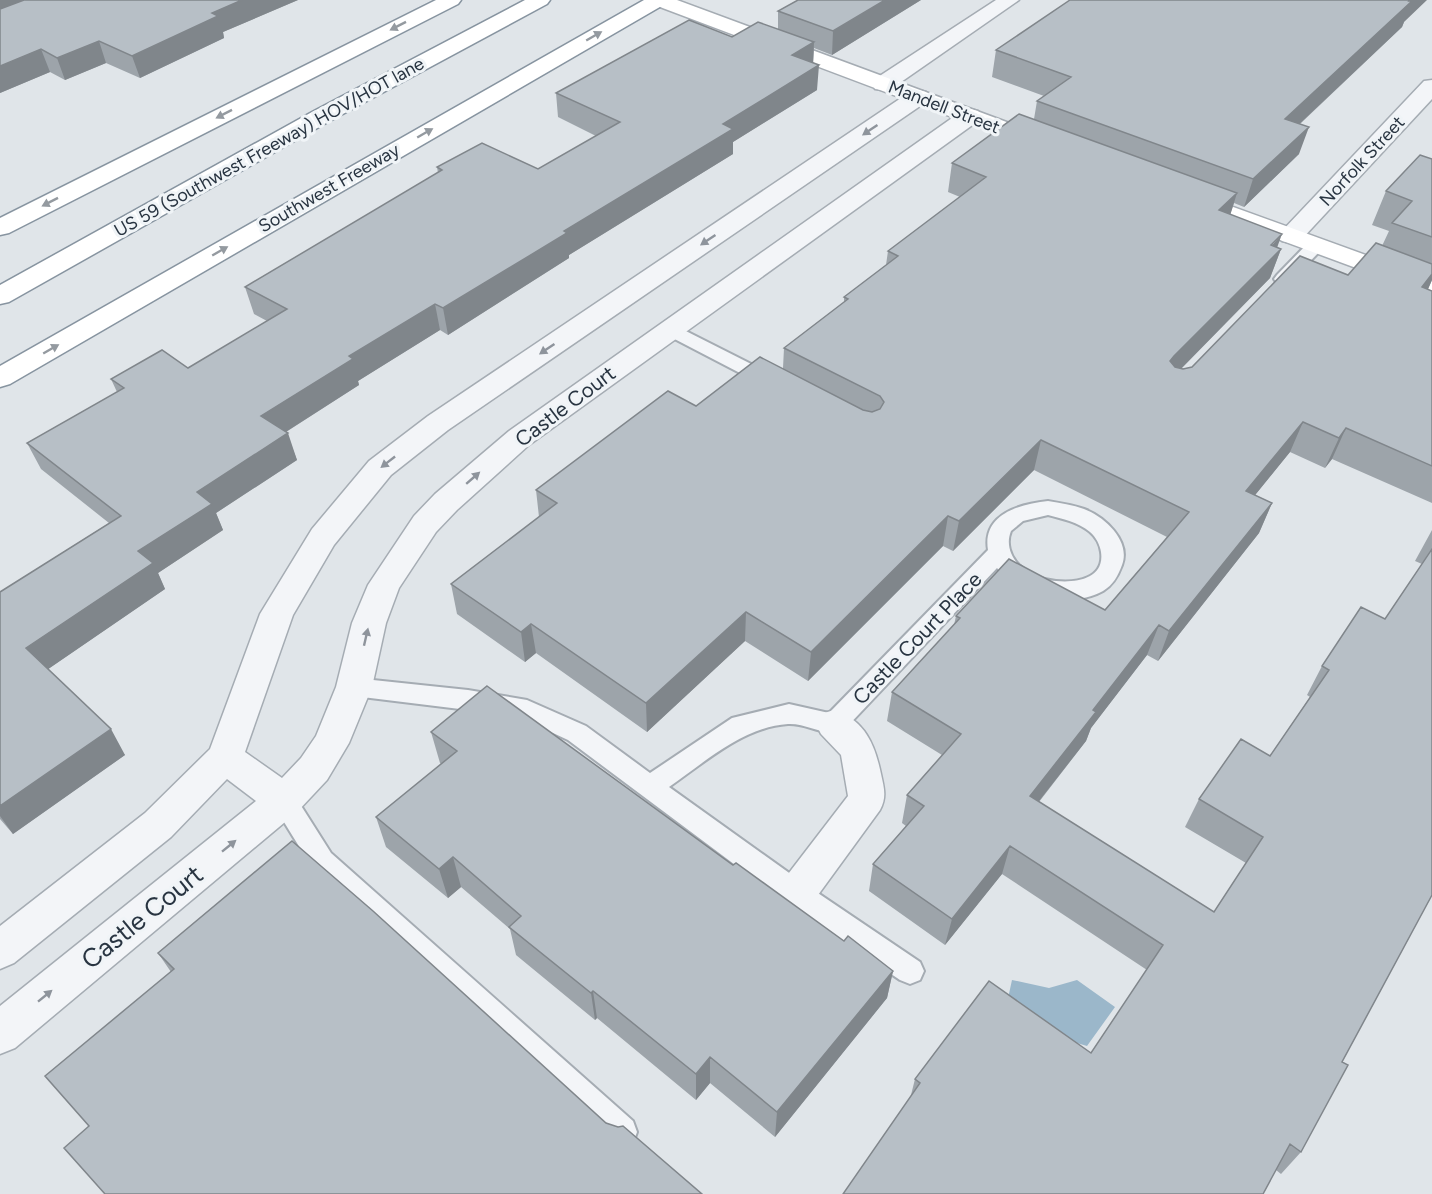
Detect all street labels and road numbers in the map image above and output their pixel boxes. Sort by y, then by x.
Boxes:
street label: US 59 (Southwest Freeway) HOV/HOT lane [110,52,428,242]
street label: Mandell Street [885,76,1003,138]
street label: Norfolk Street [1315,111,1409,211]
street label: Southwest Freeway [255,139,403,237]
street label: Castle Court [510,360,620,452]
street label: Castle Court Place [847,567,987,709]
street label: Castle Court [75,858,209,976]

